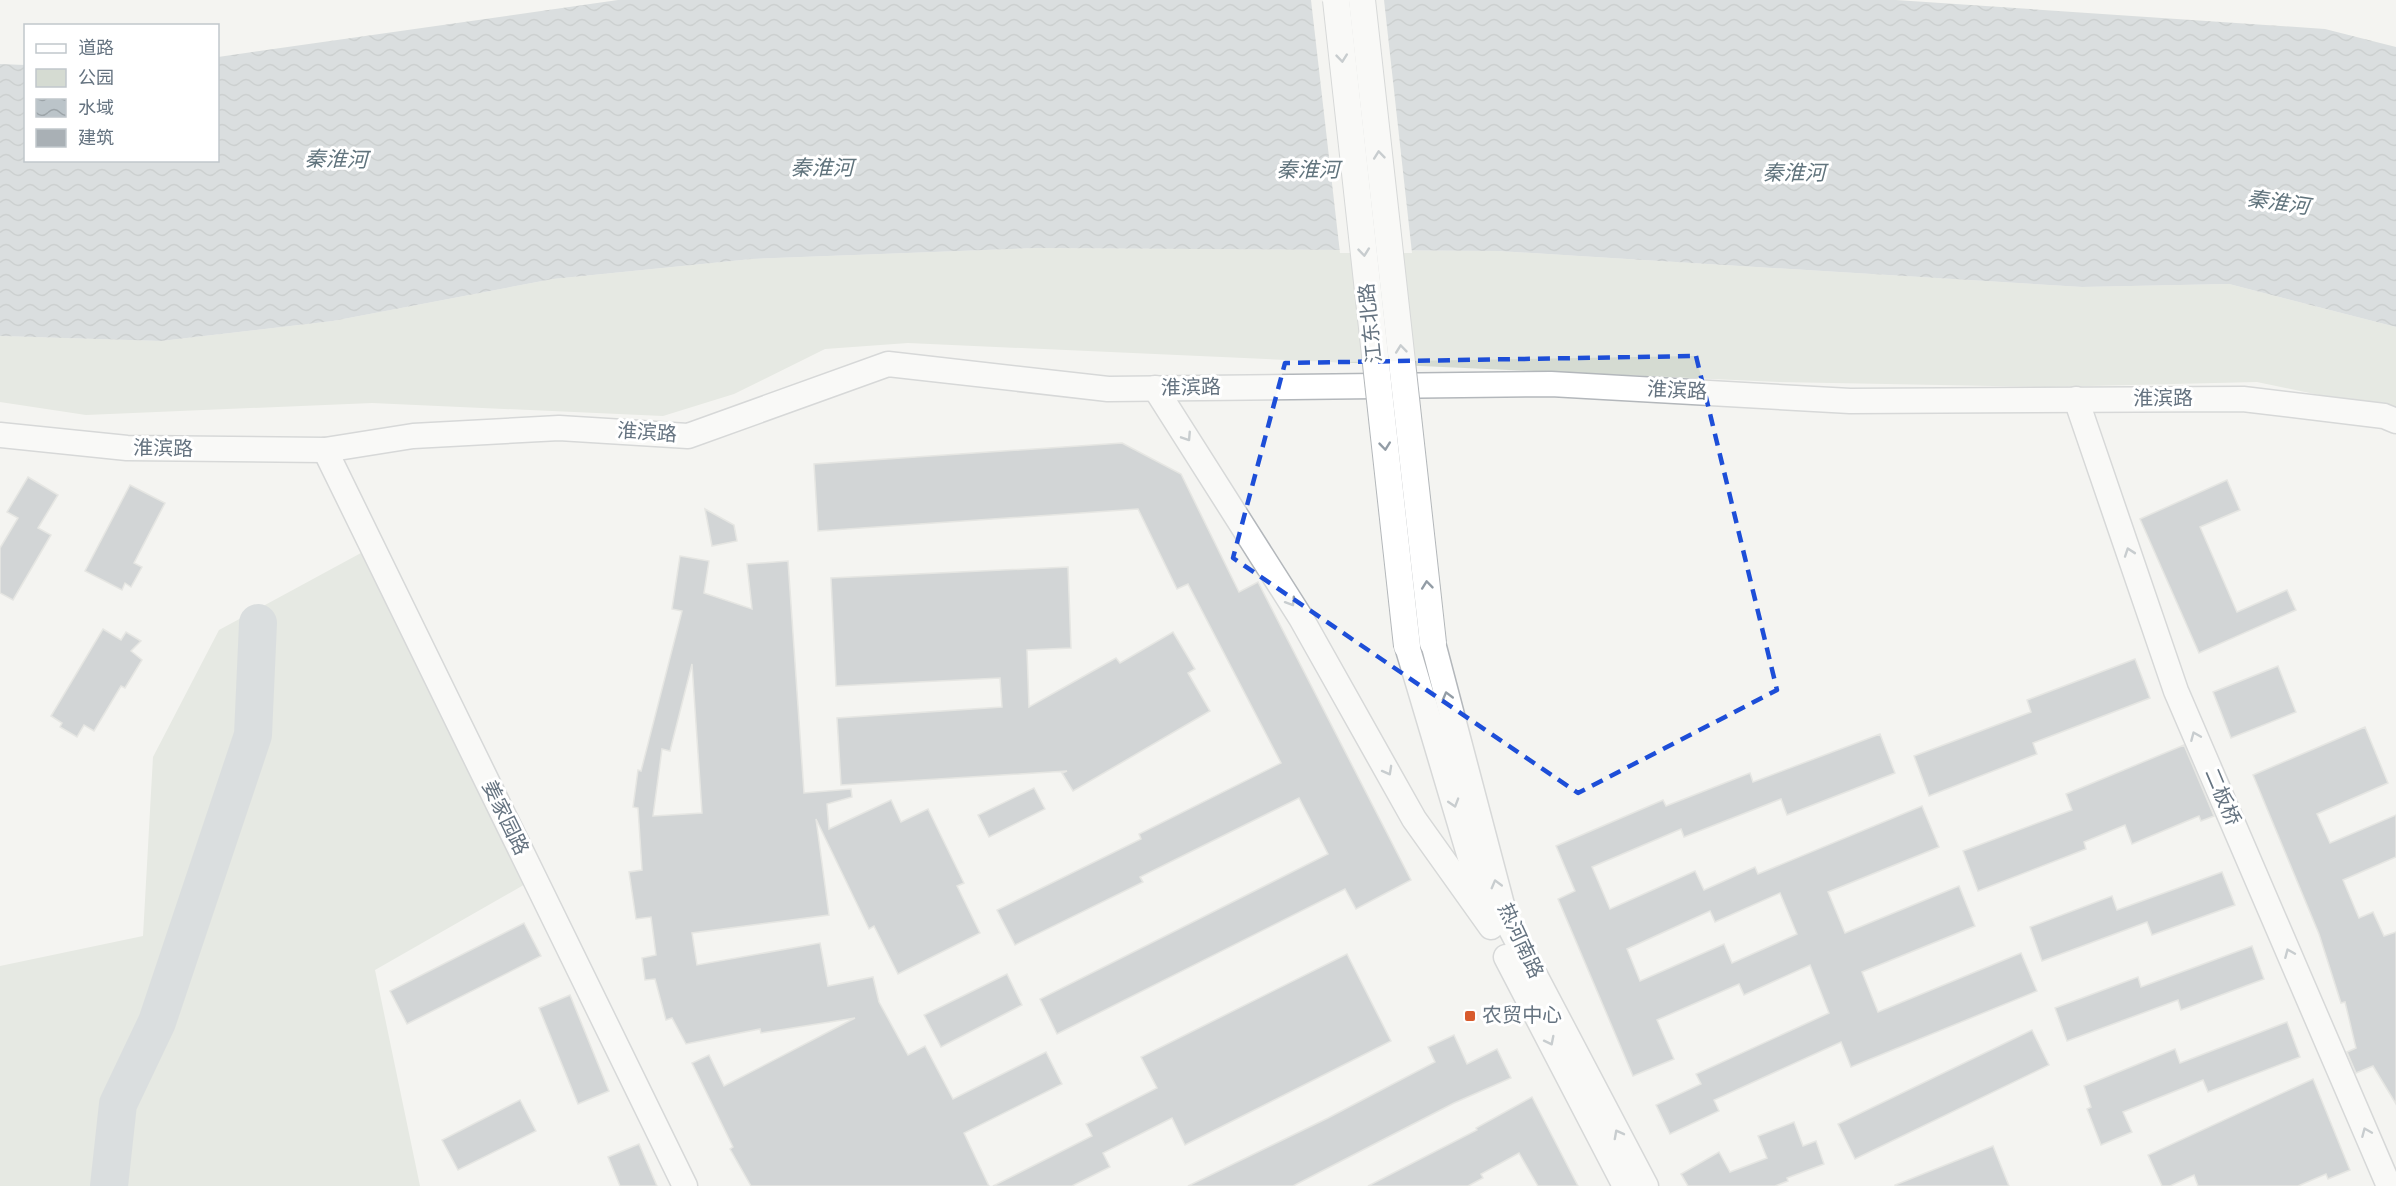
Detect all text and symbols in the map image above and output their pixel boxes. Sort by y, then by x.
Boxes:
legend [24,24,219,162]
text: 道路 [78,38,114,59]
one-way arrow [1335,54,1348,63]
text: 公园 [78,68,114,89]
text: 水域 [78,98,114,119]
text: 建筑 [78,128,114,149]
water label: 秦淮河 [304,147,372,173]
one-way arrow [1373,151,1386,160]
water label: 秦淮河 [791,156,857,181]
water label: 秦淮河 [1277,158,1343,183]
water label: 秦淮河 [1763,161,1829,186]
water label: 秦淮河 [2245,186,2315,220]
one-way arrow [1357,247,1369,257]
street label: 江东北路 [1355,282,1387,364]
one-way arrow [1395,345,1408,354]
street label: 淮滨路 [1161,375,1221,401]
street label: 淮滨路 [1646,377,1708,405]
street label: 淮滨路 [2133,387,2193,411]
street label: 淮滨路 [616,419,678,447]
one-way arrow [1179,431,1190,442]
street label: 淮滨路 [133,436,193,462]
one-way arrow [1378,441,1391,450]
one-way arrow [2123,547,2136,558]
one-way arrow [1421,580,1434,589]
one-way arrow [1284,596,1296,606]
one-way arrow [1442,691,1454,702]
one-way arrow [2191,731,2203,742]
one-way arrow [1380,765,1392,776]
street label: 二板桥 [2199,765,2245,829]
street label: 姜家园路 [477,777,533,859]
one-way arrow [1447,797,1459,808]
one-way arrow [1491,879,1504,889]
street label: 热河南路 [1492,900,1548,982]
one-way arrow [2284,949,2296,960]
place label: 农贸中心 [1482,1004,1562,1028]
marker: 农贸中心 [1463,1009,1477,1023]
one-way arrow [1543,1035,1554,1045]
one-way arrow [2361,1128,2373,1139]
one-way arrow [1614,1130,1626,1141]

